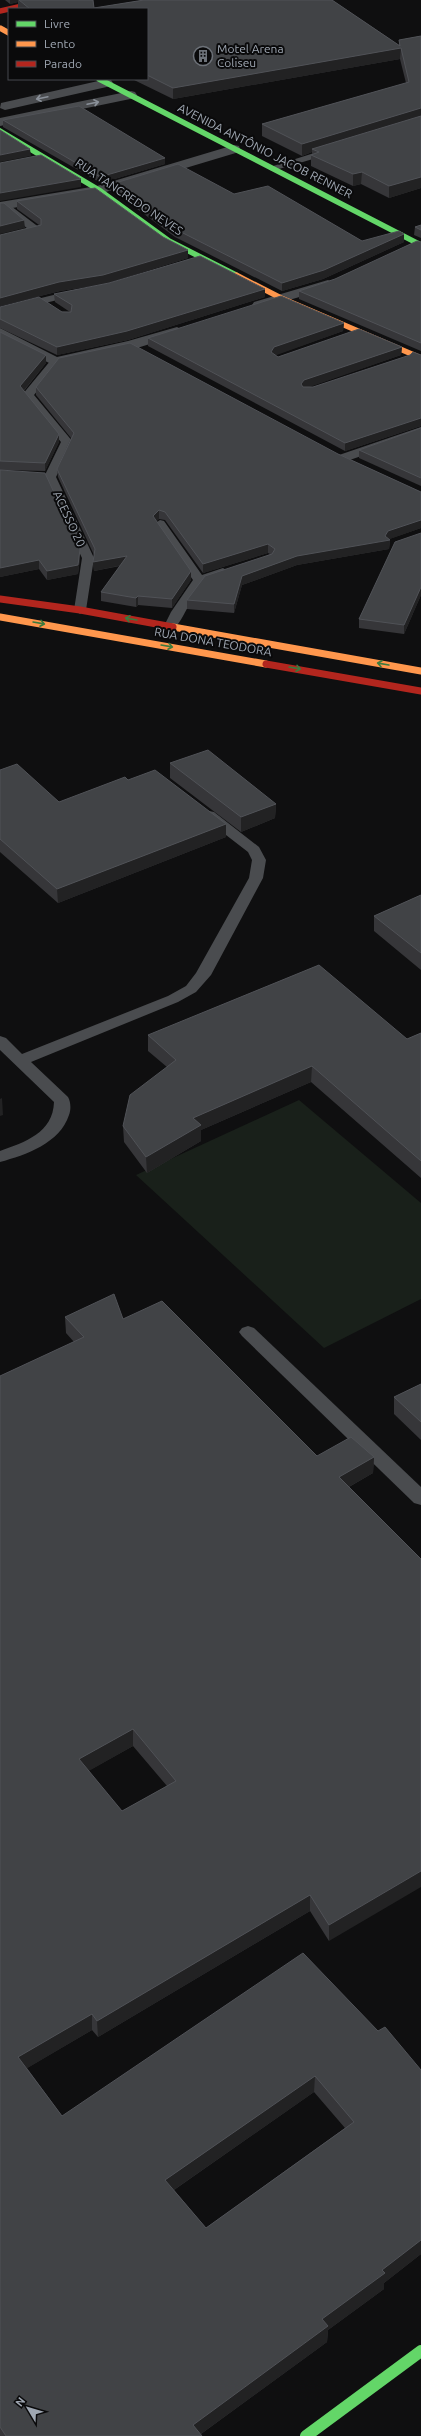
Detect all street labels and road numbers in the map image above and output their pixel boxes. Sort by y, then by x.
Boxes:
street label: AVENIDA ANTÔNIO JACOB RENNER [176,101,355,201]
street label: RUA TANCREDO NEVES [73,156,185,237]
street label: ACESSO 20 [51,489,88,549]
street label: RUA DONA TEODORA [153,625,273,658]

